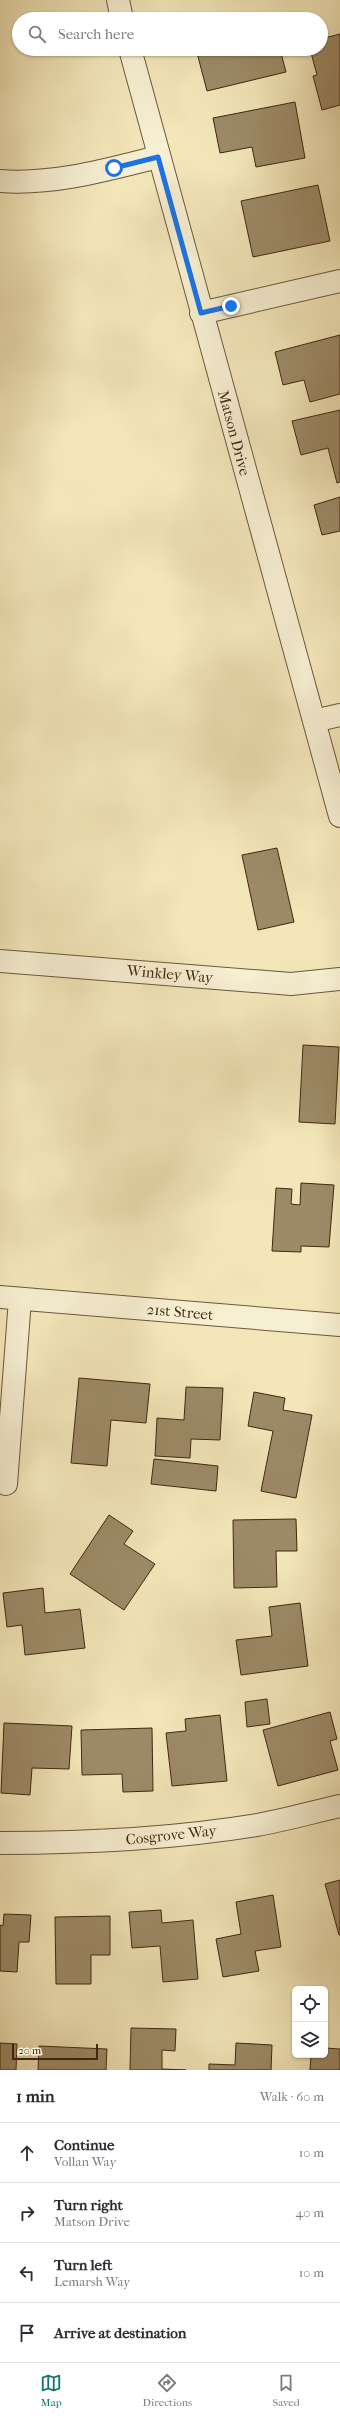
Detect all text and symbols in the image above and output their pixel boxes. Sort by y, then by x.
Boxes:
search box [12,12,328,56]
icon: search [26,23,48,45]
text: Search here [58,25,134,43]
route start [105,159,123,177]
route end [222,297,240,315]
street label: Matson Drive [214,388,254,478]
street label: Winkley Way [125,961,215,987]
street label: 21st Street [146,1300,215,1324]
street label: Cosgrove Way [125,1821,218,1849]
map controls [292,1986,328,2058]
button: locate [292,1986,328,2022]
button: layers [292,2022,328,2058]
scale bar [12,2042,98,2061]
text: 20 m [18,2044,41,2057]
text: 1 min [16,2086,55,2106]
text: Walk · 60 m [260,2089,324,2104]
text: Continue [54,2136,114,2154]
icon: ahead [16,2142,38,2164]
text: 10 m [299,2145,324,2160]
text: Vollan Way [54,2154,116,2169]
text: Turn right [54,2196,123,2214]
icon: right [16,2202,38,2224]
text: 40 m [296,2205,324,2220]
text: Matson Drive [54,2214,130,2229]
text: Turn left [54,2256,112,2274]
icon: left [16,2262,38,2284]
text: 10 m [299,2265,324,2280]
text: Lemarsh Way [54,2274,130,2289]
icon: arrive [16,2322,38,2344]
text: Arrive at destination [54,2324,186,2342]
tab: Map [40,2372,62,2409]
tab: Directions [143,2372,192,2409]
tab: Saved [272,2372,300,2409]

